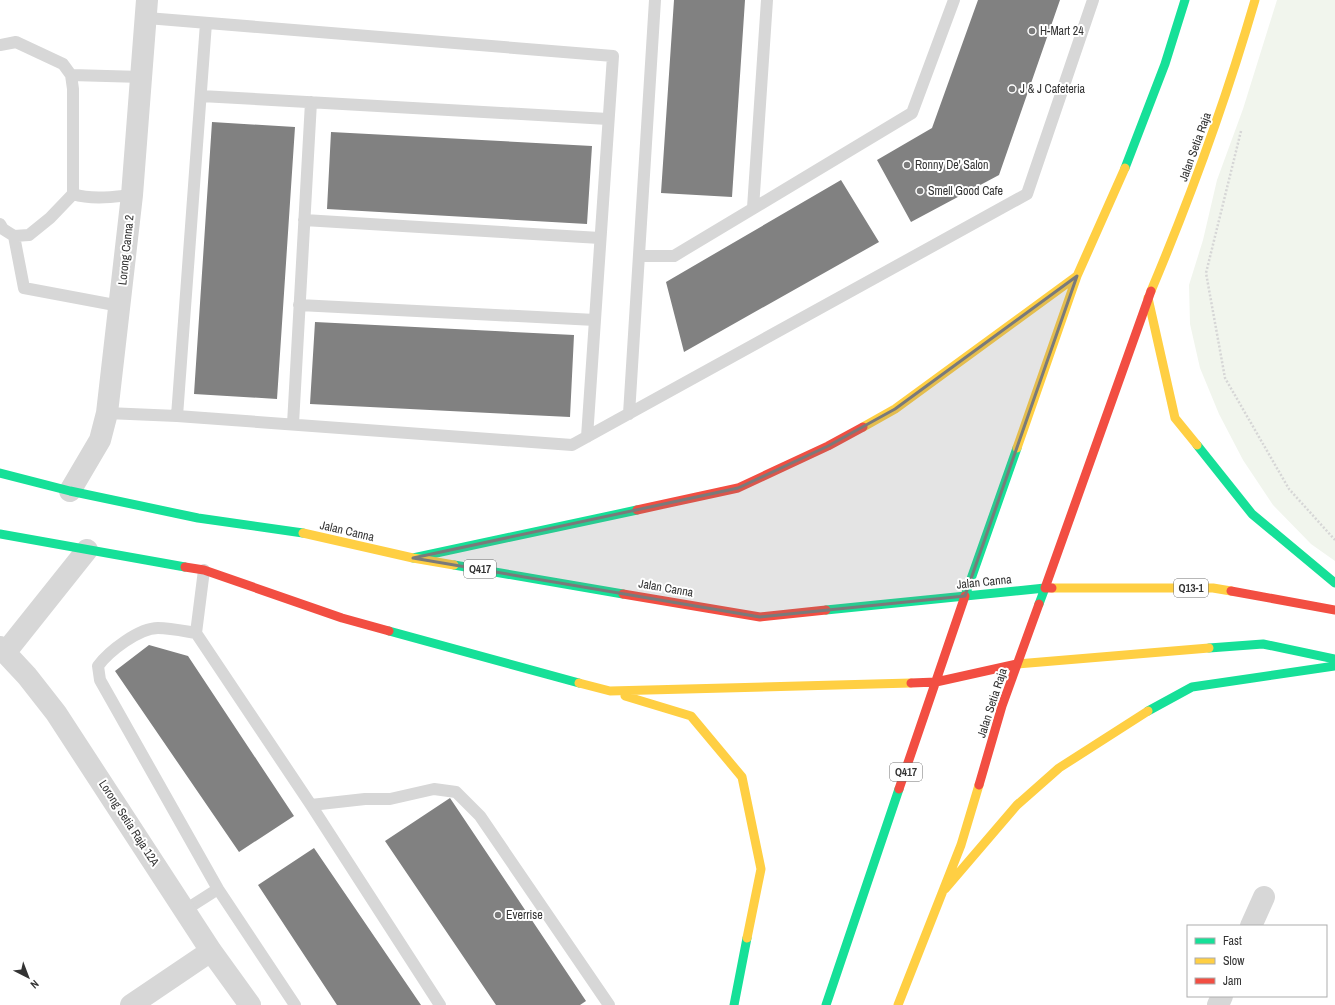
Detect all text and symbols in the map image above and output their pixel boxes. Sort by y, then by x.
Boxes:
place label: H-Mart 24 [1040,23,1084,39]
marker: H-Mart 24 [1027,26,1037,36]
place label: J & J Cafeteria [1020,81,1086,97]
marker: J & J Cafeteria [1007,84,1017,94]
street label: Jalan Setia Raja [1175,110,1215,184]
place label: Ronny De' Salon [915,157,989,173]
marker: Ronny De' Salon [902,160,912,170]
place label: Smell Good Cafe [928,183,1003,199]
marker: Smell Good Cafe [915,186,925,196]
street label: Lorong Canna 2 [114,214,138,286]
street label: Jalan Canna [318,517,376,545]
road number: Q417 [464,560,496,578]
street label: Jalan Canna [956,571,1013,593]
street label: Jalan Canna [637,575,695,601]
road number: Q13-1 [1174,579,1208,597]
street label: Jalan Setia Raja [973,666,1011,740]
road number: Q417 [890,763,922,781]
street label: Lorong Setia Raja 12A [95,777,163,869]
place label: Everrise [506,907,543,923]
marker: Everrise [493,910,503,920]
legend [1187,925,1327,997]
text: Fast [1223,933,1242,949]
text: Slow [1223,953,1245,969]
north arrow [8,957,48,997]
text: Jam [1223,973,1242,989]
text: N [28,977,42,992]

